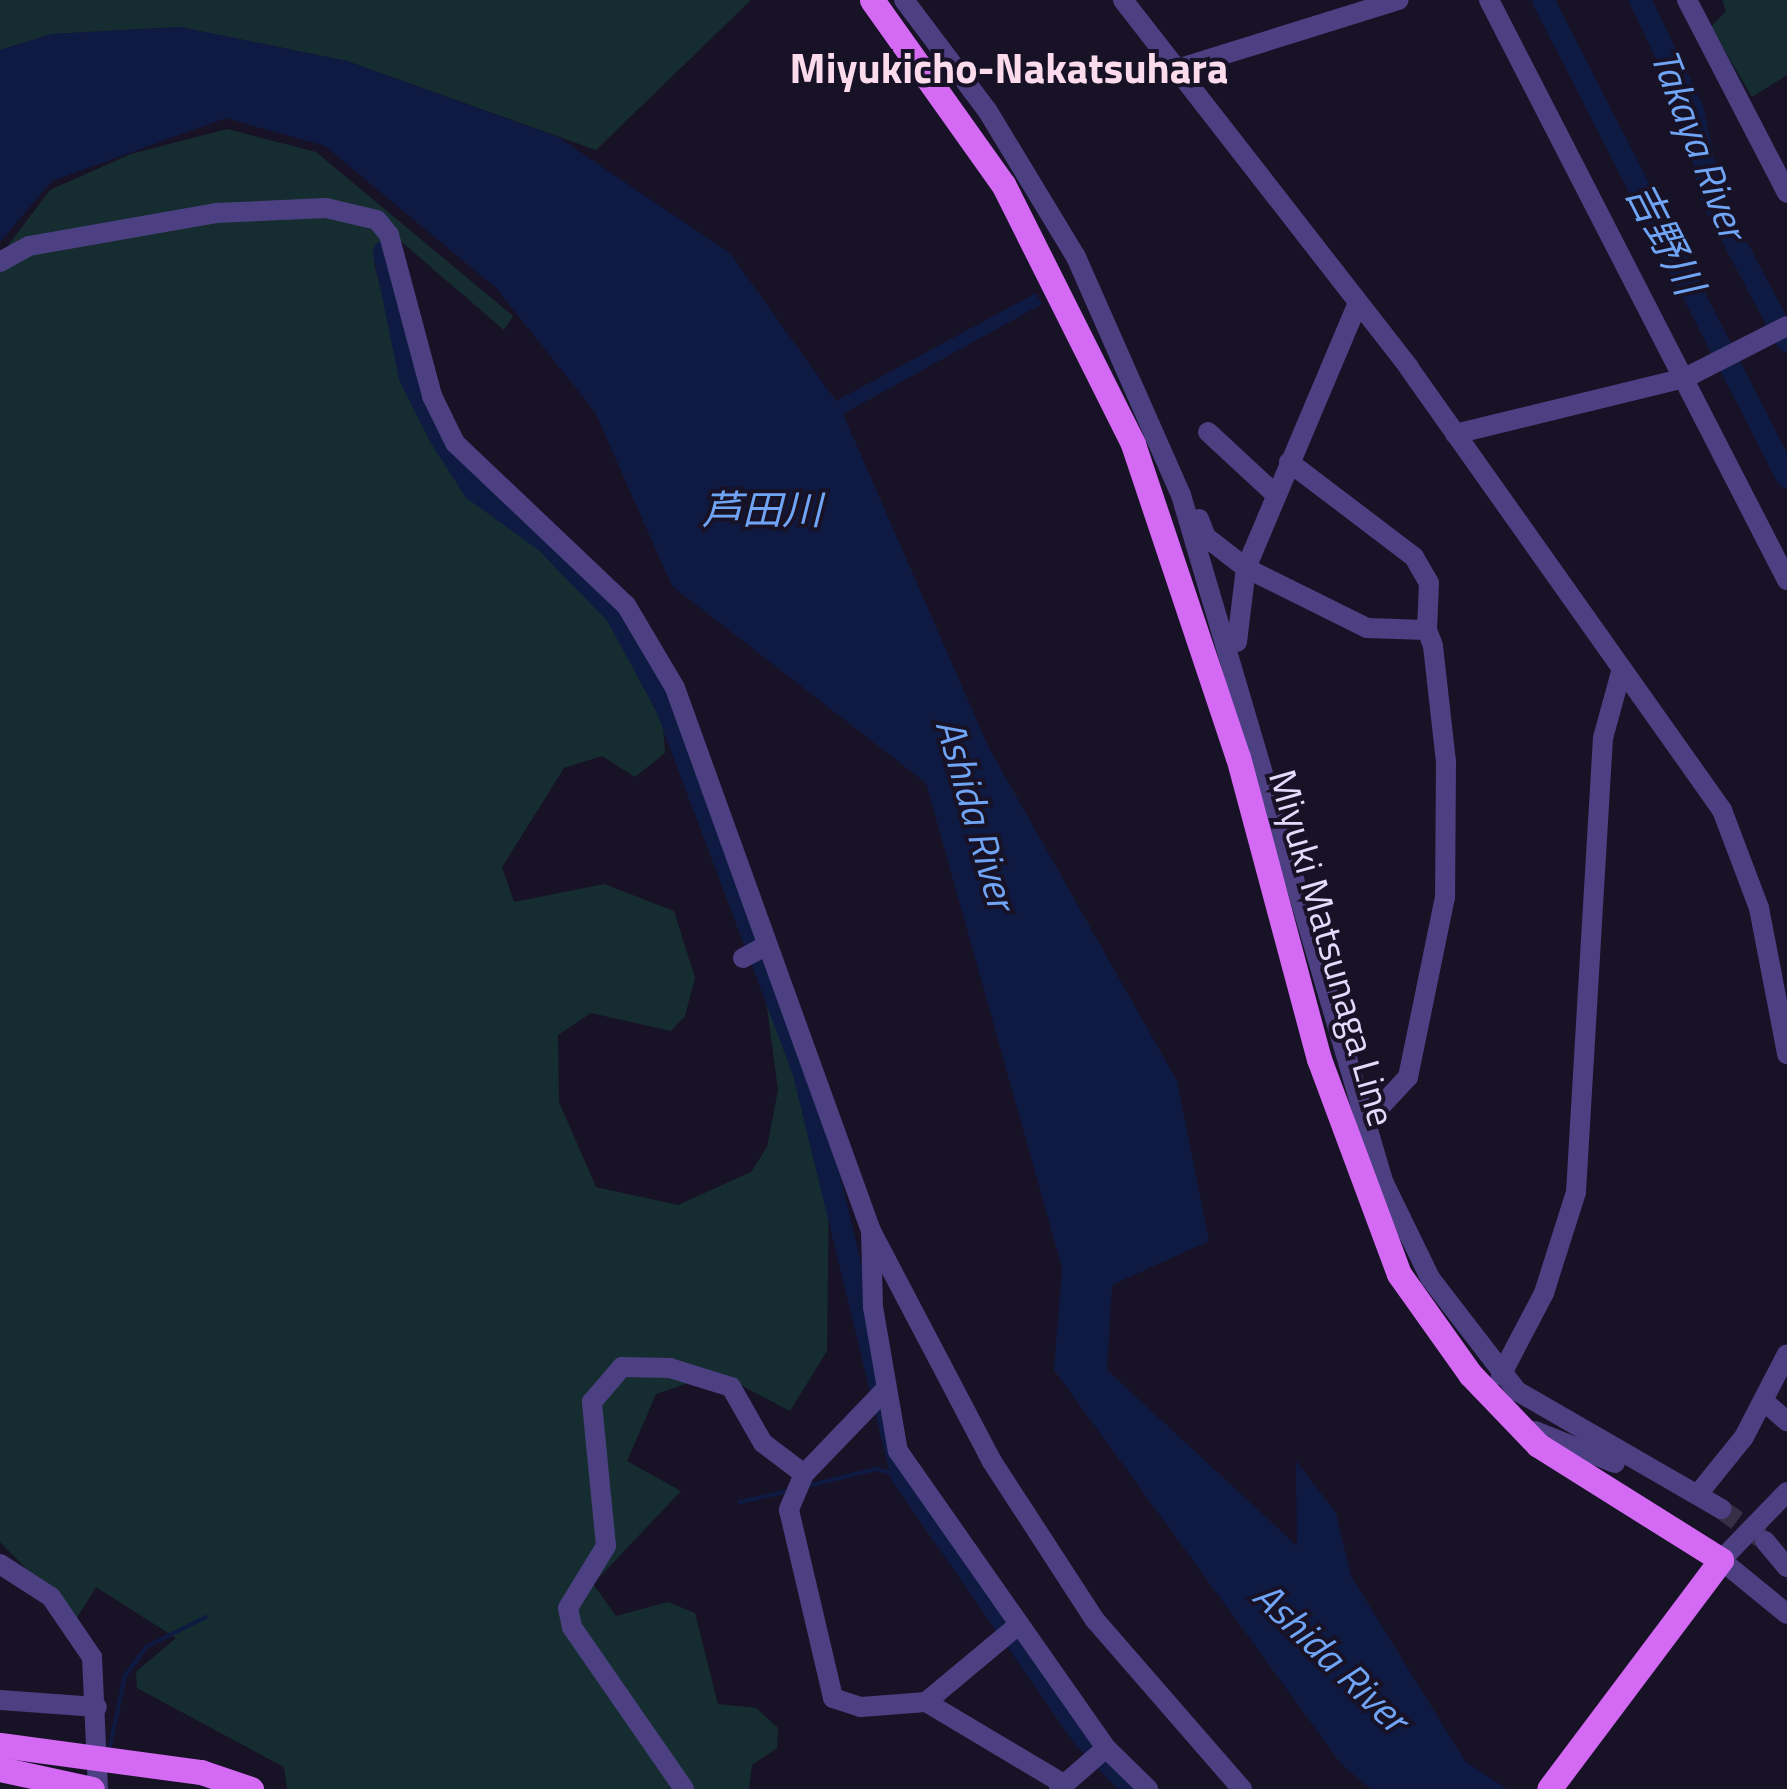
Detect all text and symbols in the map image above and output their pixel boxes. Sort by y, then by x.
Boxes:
district label: Miyukicho-Nakatsuhara [790,42,1228,92]
water label: Takaya River [1641,43,1757,245]
water label: 吉野川 [1616,174,1714,302]
water label: 芦田川 [702,486,822,534]
water label: Ashida River [926,713,1026,915]
street label: Miyuki Matsunaga Line [1259,765,1405,1131]
water label: Ashida River [1244,1572,1418,1742]

